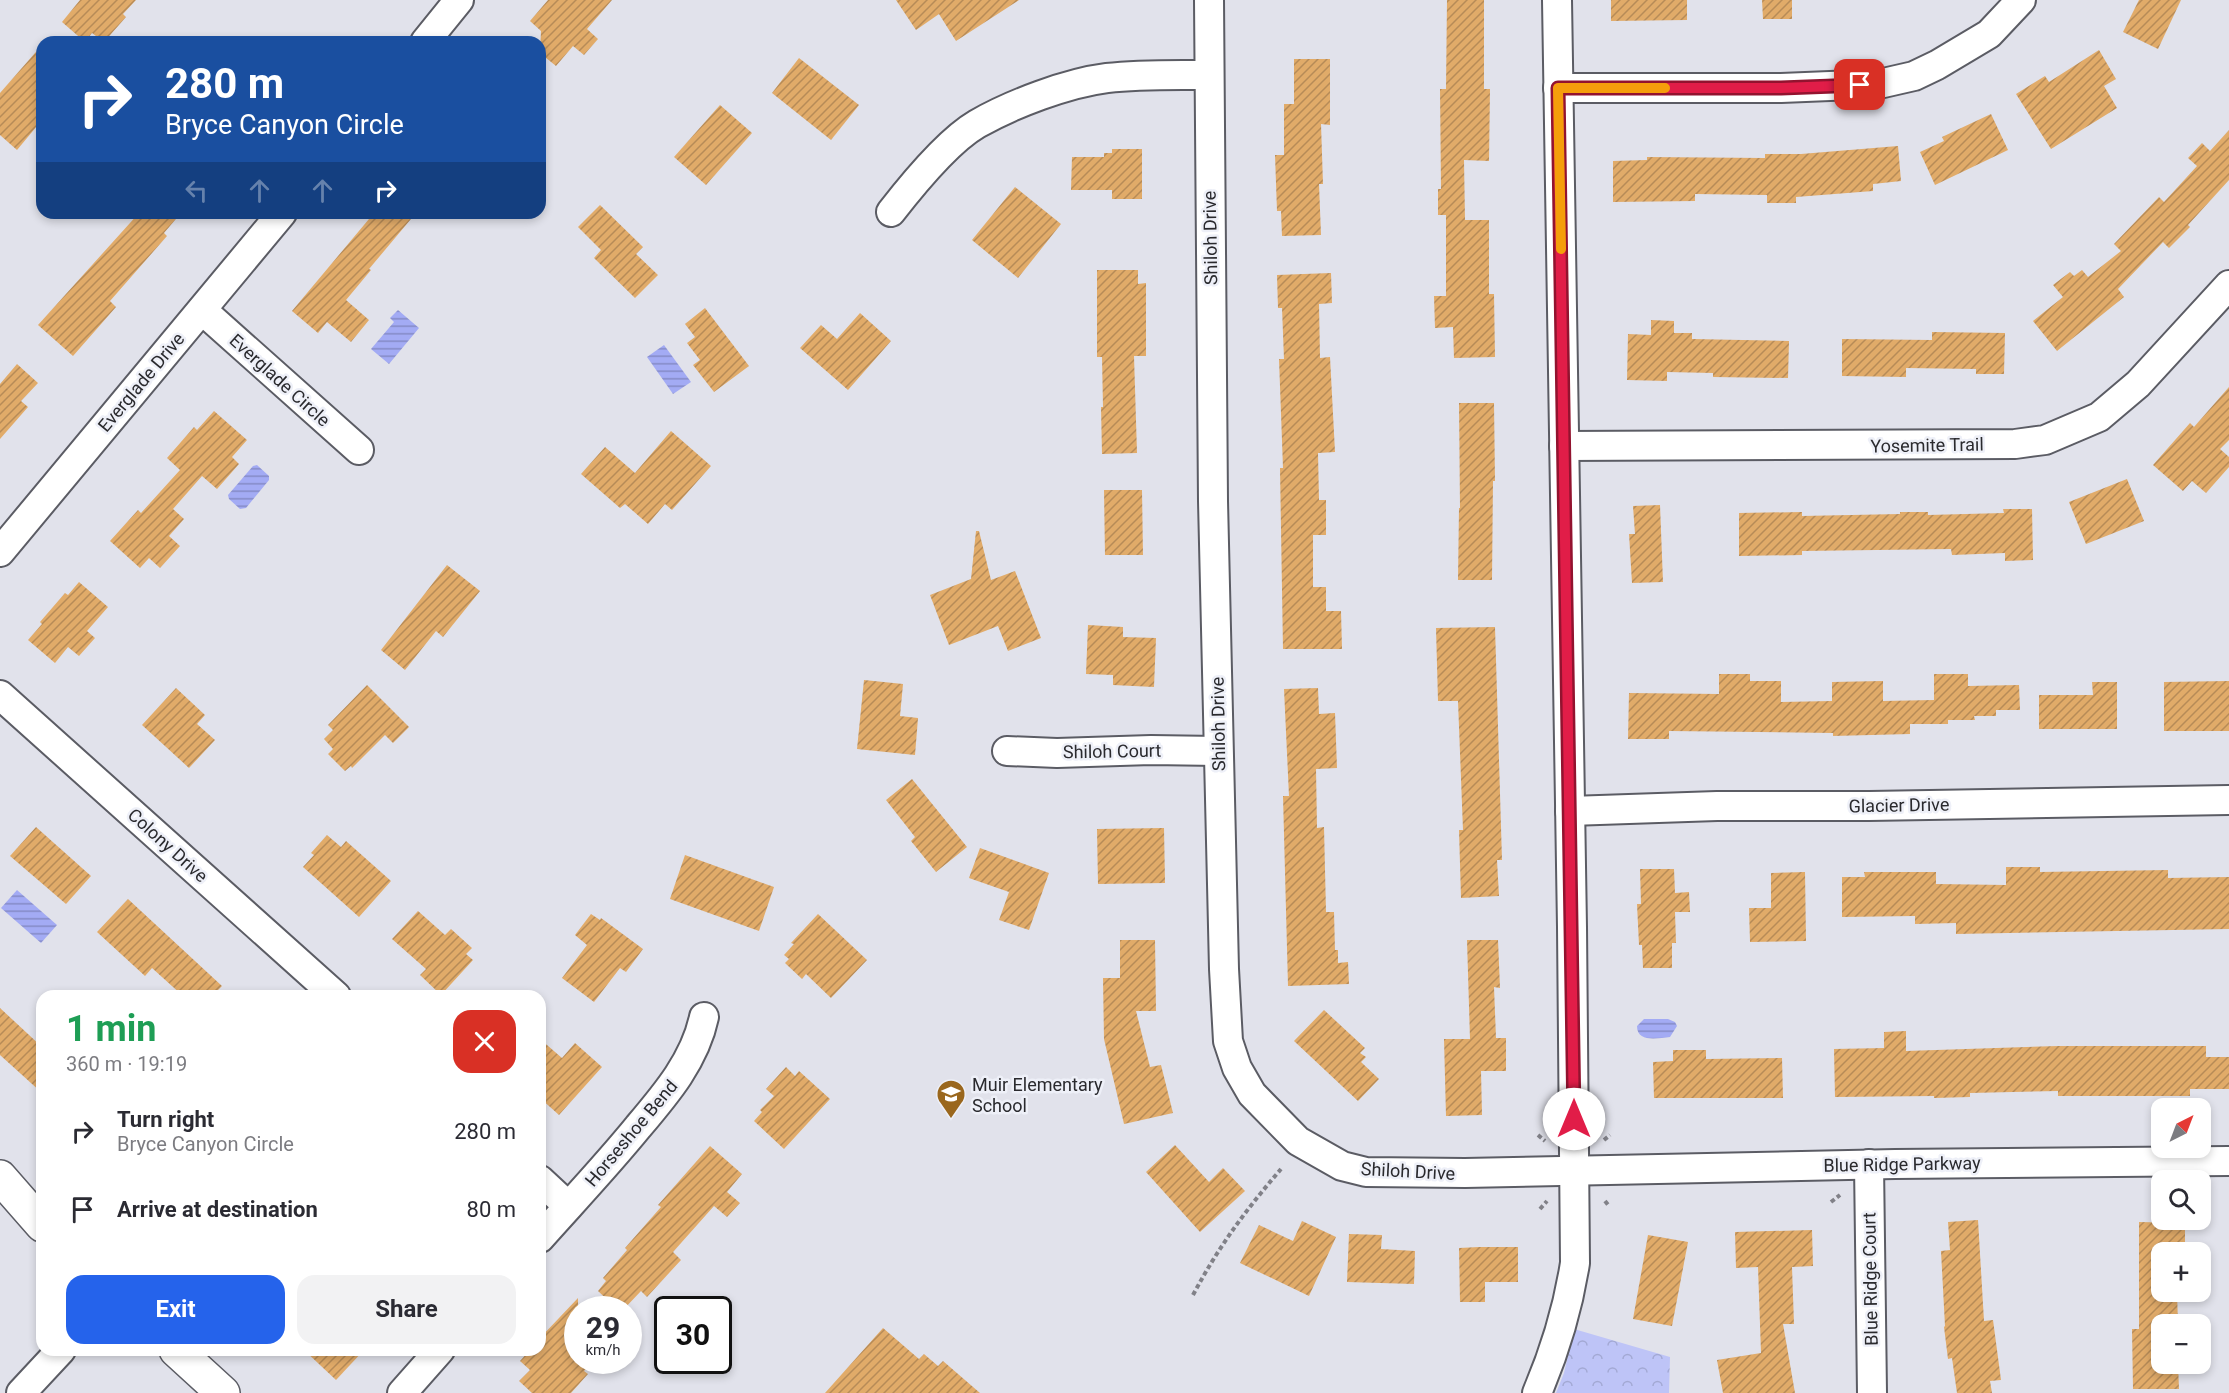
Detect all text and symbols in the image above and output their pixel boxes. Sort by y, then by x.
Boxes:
text: 280 m [165,59,284,108]
pin [1834,59,1885,110]
icon: right [66,60,144,138]
icon: arrive [1843,68,1876,101]
text: Bryce Canyon Circle [165,109,404,141]
icon: left [180,174,213,207]
icon: ahead [243,174,276,207]
icon: ahead [306,174,339,207]
icon: right [369,174,402,207]
street label: Shiloh Drive [1199,191,1221,285]
street label: Everglade Drive [93,328,189,436]
street label: Everglade Circle [225,329,335,431]
street label: Yosemite Trail [1870,434,1984,456]
street label: Shiloh Drive [1207,677,1229,771]
street label: Shiloh Court [1063,740,1161,762]
street label: Glacier Drive [1848,794,1950,816]
street label: Colony Drive [124,804,212,886]
text: 1 min [66,1008,157,1050]
button: close [453,1010,516,1073]
text: 360 m · 19:19 [66,1052,187,1076]
place label: Muir Elementary School [972,1074,1103,1116]
street label: Horseshoe Bend [580,1076,682,1190]
school or university icon: Muir Elementary School [935,1078,967,1120]
position arrow [1542,1087,1606,1151]
north arrow [2151,1098,2211,1158]
map controls [2151,1098,2211,1374]
text: Turn right [117,1107,214,1132]
icon: right [66,1115,99,1148]
text: 280 m [454,1119,516,1144]
text: Bryce Canyon Circle [117,1132,294,1156]
street label: Blue Ridge Parkway [1823,1152,1981,1176]
street label: Shiloh Drive [1360,1158,1456,1184]
button: search [2151,1170,2211,1230]
icon: arrive [66,1193,99,1226]
text: Arrive at destination [117,1197,318,1222]
text: 80 m [467,1197,516,1222]
street label: Blue Ridge Court [1858,1212,1882,1346]
button: + [2151,1242,2211,1302]
button: Exit [66,1275,285,1344]
button: Share [297,1275,516,1344]
speed limit sign: 30 [654,1296,732,1374]
text: 29 [586,1310,620,1345]
button: − [2151,1314,2211,1374]
text: km/h [585,1341,621,1359]

